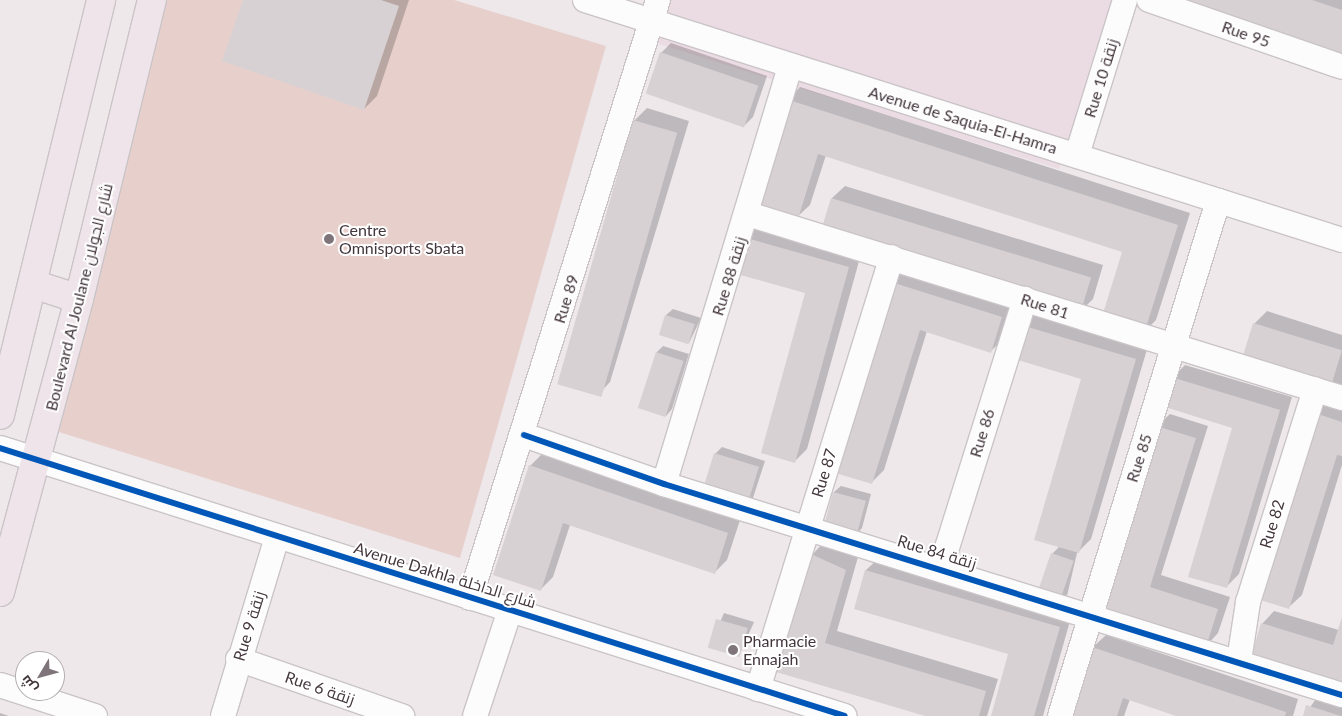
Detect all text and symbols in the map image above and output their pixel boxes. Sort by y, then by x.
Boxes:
street label: Rue 95 [1219,17,1273,51]
street label: Rue 10 زنقة [1080,36,1122,120]
street label: Avenue de Saquia-El-Hamra [866,82,1060,158]
street label: Boulevard Al Joulane شارع الجولان [41,181,117,413]
place label: Centre Omnisports Sbata [339,220,464,258]
marker: Centre Omnisports Sbata [323,233,335,245]
street label: Rue 88 زنقة [708,234,750,318]
street label: Rue 89 [550,272,582,326]
street label: Rue 81 [1018,289,1072,323]
street label: Rue 86 [966,406,998,460]
street label: Rue 85 [1122,431,1156,485]
street label: Rue 87 [808,446,840,500]
street label: Rue 82 [1256,497,1288,551]
street label: Rue 84 زنقة [895,531,979,573]
street label: Avenue Dakhla شارع الداخلة [352,538,538,612]
street label: Rue 9 زنقة [229,589,269,663]
place label: Pharmacie Ennajah [743,631,816,669]
marker: Pharmacie Ennajah [727,644,739,656]
north arrow [15,651,65,701]
street label: Rue 6 زنقة [283,667,357,709]
text: ش [16,672,41,697]

